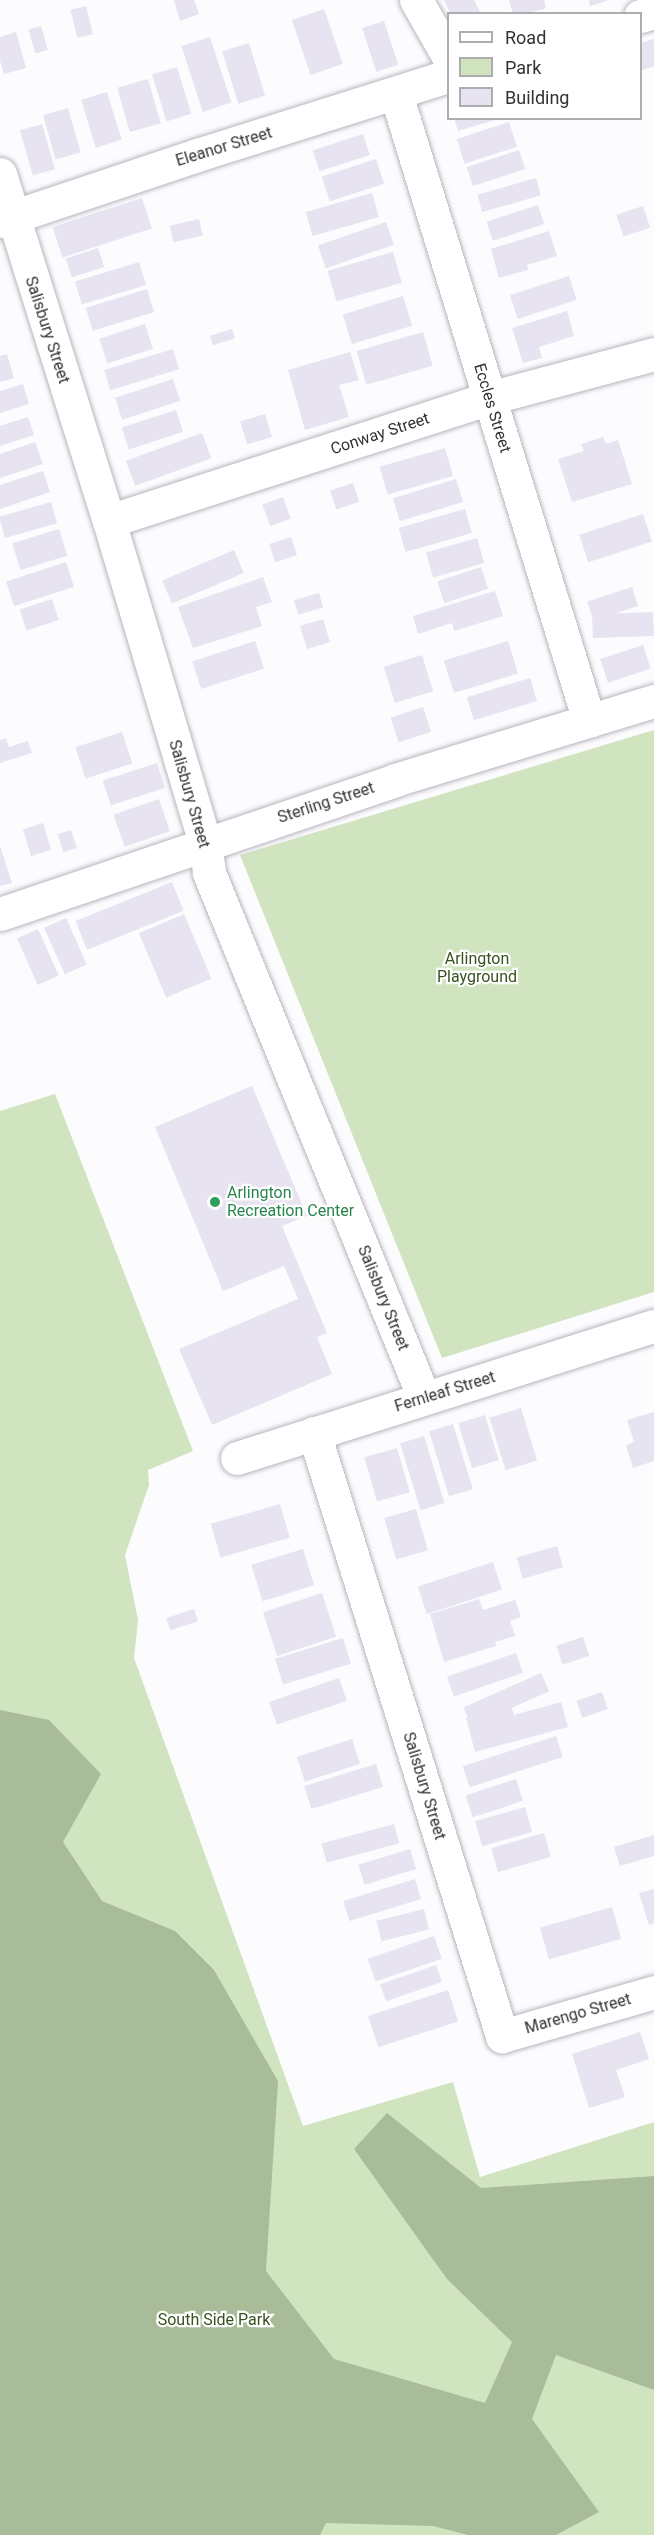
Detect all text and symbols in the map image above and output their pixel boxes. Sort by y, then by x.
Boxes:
legend [447,12,642,120]
text: Road [505,27,546,48]
text: Park [505,57,541,78]
text: Building [505,87,569,108]
street label: Eleanor Street [174,123,274,171]
street label: Salisbury Street [21,274,73,386]
street label: Eccles Street [469,361,515,455]
street label: Conway Street [328,409,432,459]
street label: Salisbury Street [164,738,214,850]
street label: Sterling Street [275,778,377,828]
park label: Arlington Playground [437,949,517,987]
place label: Arlington Recreation Center [227,1183,354,1221]
marker: Arlington Recreation Center [208,1195,222,1209]
street label: Salisbury Street [353,1243,413,1353]
street label: Fernleaf Street [392,1368,498,1416]
street label: Salisbury Street [399,1730,449,1842]
street label: Marengo Street [523,1990,633,2038]
park label: South Side Park [158,2310,270,2330]

